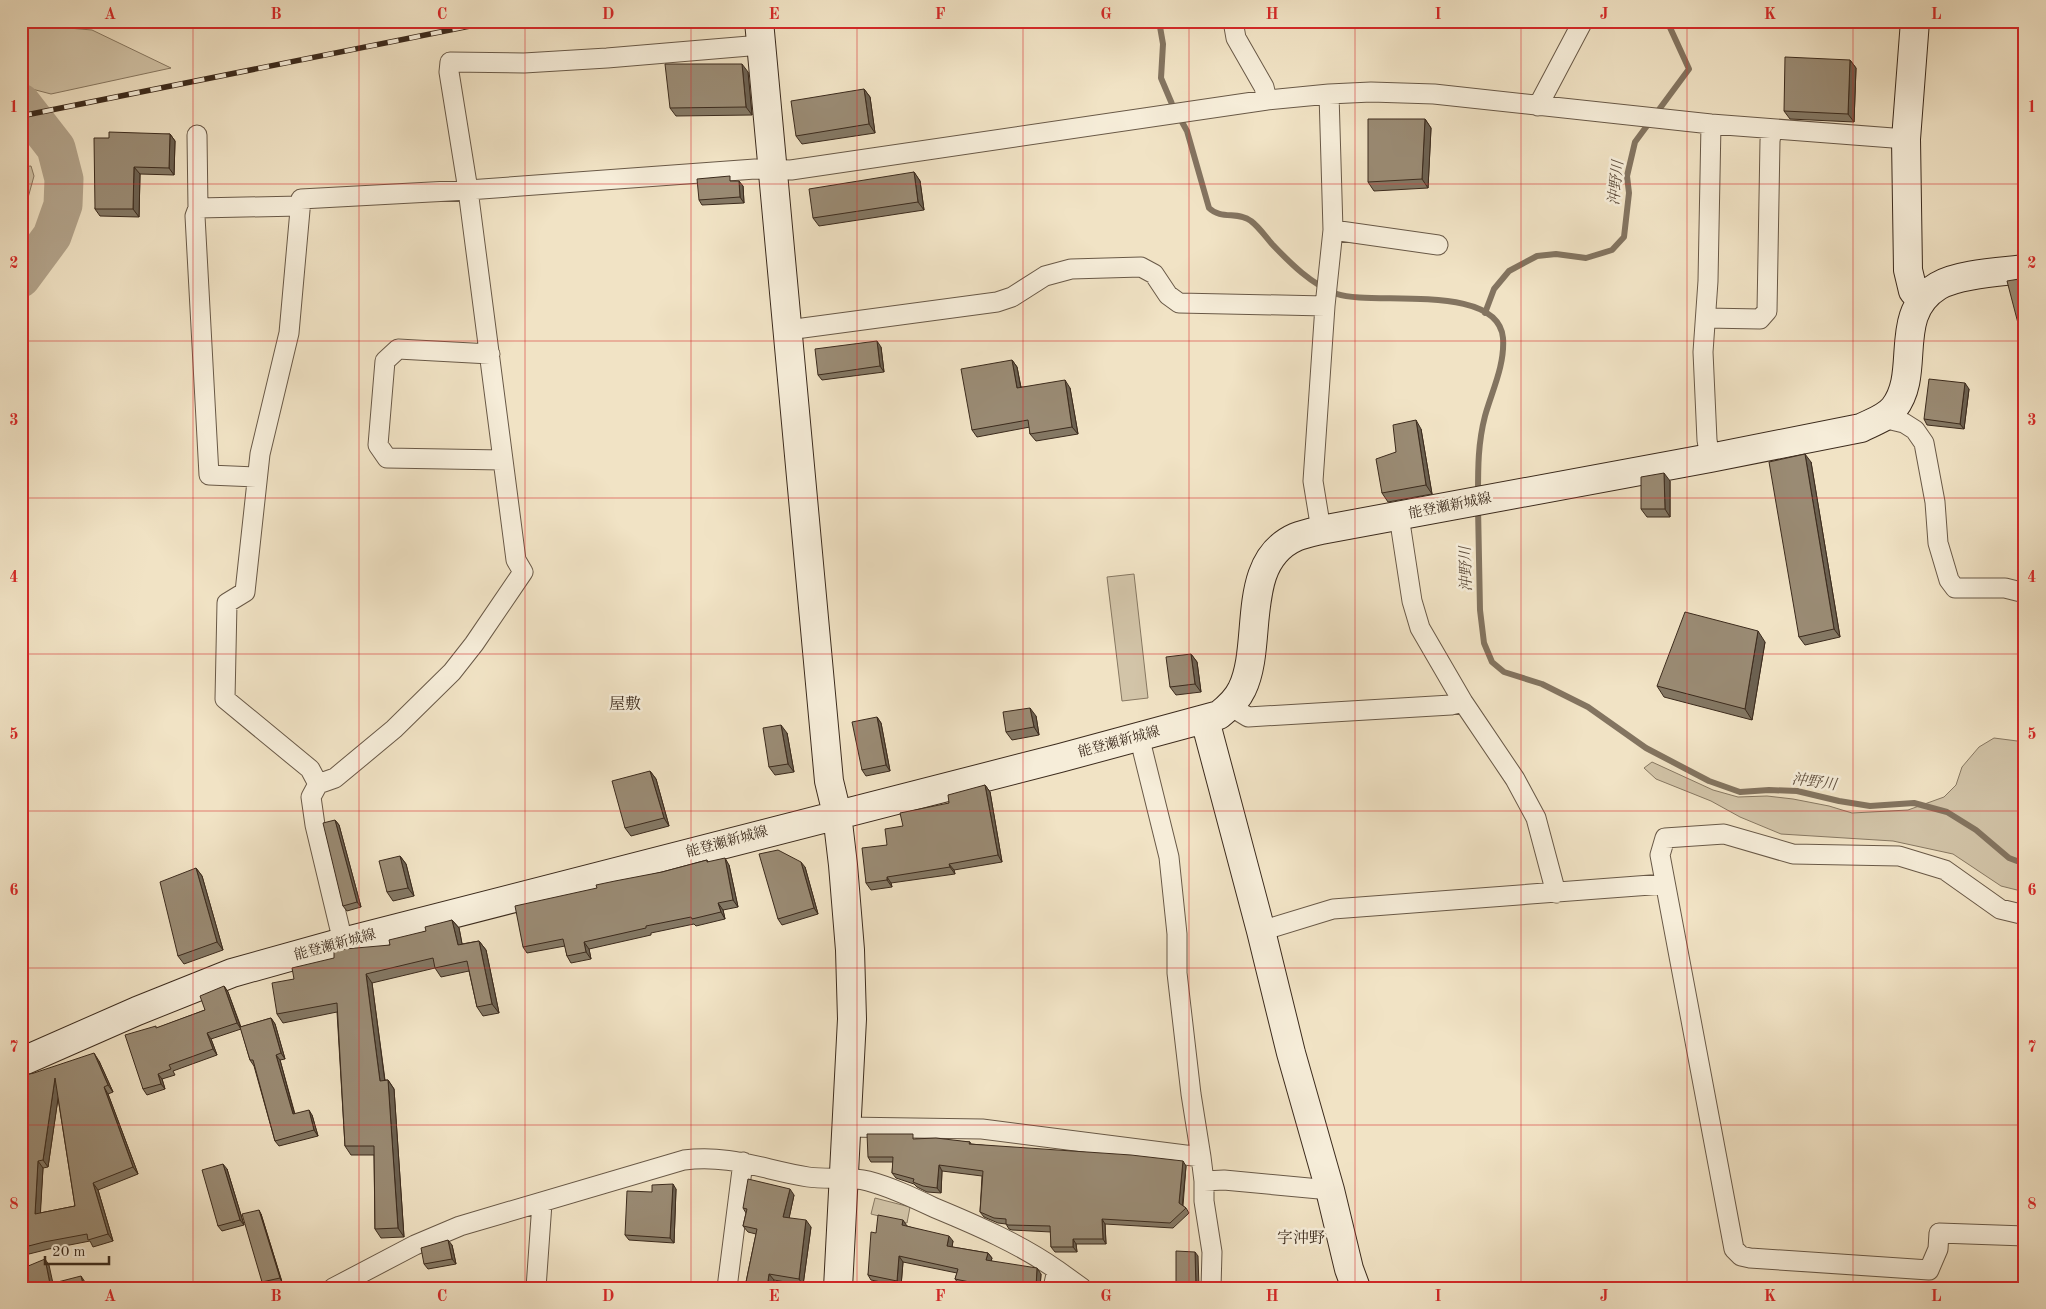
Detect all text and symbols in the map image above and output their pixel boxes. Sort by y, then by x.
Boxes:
text: A [104,7,116,23]
text: B [270,7,282,23]
text: C [437,7,447,23]
text: D [602,7,614,23]
text: E [768,7,780,23]
text: F [935,7,946,23]
text: G [1100,7,1112,23]
text: H [1265,7,1279,23]
text: I [1434,7,1442,23]
text: J [1600,7,1609,23]
text: K [1764,7,1776,23]
text: L [1931,7,1942,23]
text: 1 [9,100,19,116]
text: 1 [2027,100,2037,116]
water label: 沖野川 [1605,158,1627,206]
text: 2 [9,256,19,272]
text: 2 [2027,256,2037,272]
text: 3 [9,413,19,429]
text: 3 [2027,413,2037,429]
street label: 能登瀬新城線 [1407,490,1493,521]
water label: 沖野川 [1457,544,1475,592]
text: 4 [9,570,19,586]
text: 4 [2027,570,2037,586]
district label: 屋敷 [609,695,641,713]
street label: 能登瀬新城線 [1076,723,1161,760]
text: 5 [9,727,19,743]
text: 5 [2027,727,2037,743]
water label: 沖野川 [1791,770,1840,794]
street label: 能登瀬新城線 [684,823,769,860]
text: 6 [9,883,19,899]
text: 6 [2027,883,2037,899]
street label: 能登瀬新城線 [292,926,377,963]
text: 7 [9,1040,19,1056]
text: 7 [2027,1040,2037,1056]
text: 8 [9,1197,19,1213]
text: 8 [2027,1197,2037,1213]
district label: 字沖野 [1277,1229,1325,1247]
scale bar [45,1234,109,1266]
text: 20 m [52,1245,86,1260]
text: A [104,1289,116,1305]
text: B [270,1289,282,1305]
text: C [437,1289,447,1305]
text: D [602,1289,614,1305]
text: E [768,1289,780,1305]
text: F [935,1289,946,1305]
text: G [1100,1289,1112,1305]
text: H [1265,1289,1279,1305]
text: I [1434,1289,1442,1305]
text: J [1600,1289,1609,1305]
text: K [1764,1289,1776,1305]
text: L [1931,1289,1942,1305]

